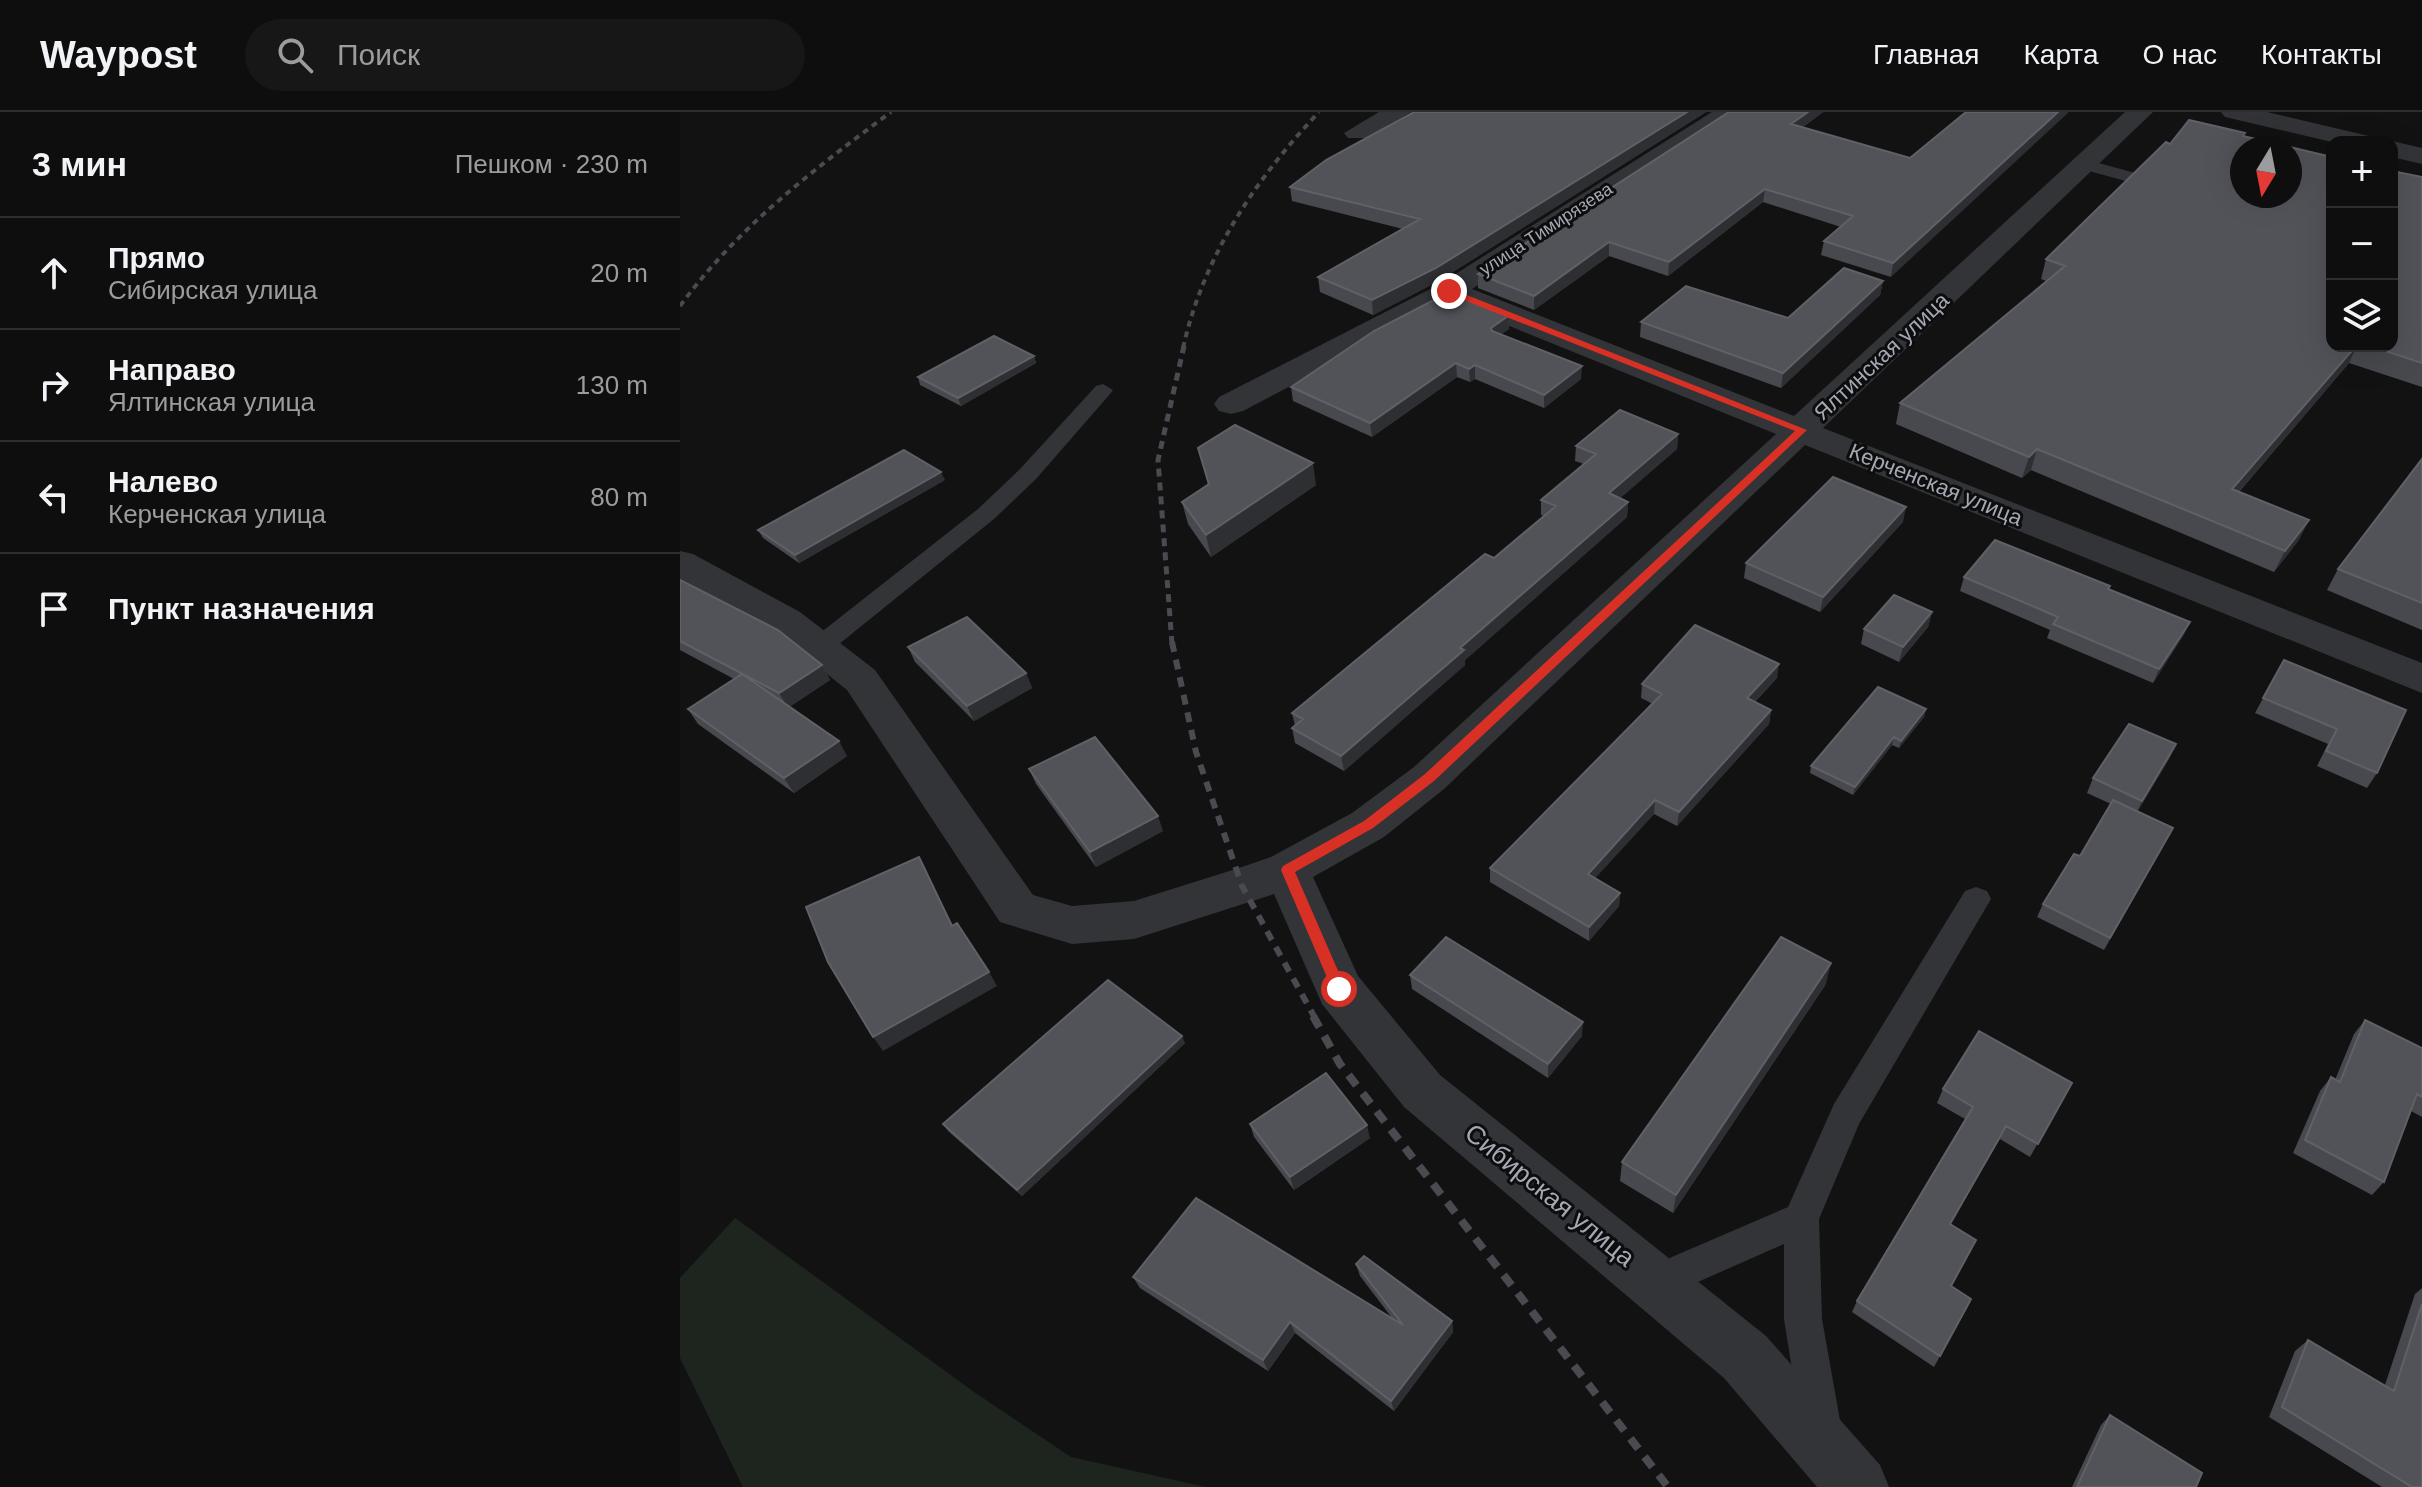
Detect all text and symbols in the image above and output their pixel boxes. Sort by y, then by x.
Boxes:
search box [245,19,805,91]
icon: search [273,33,317,77]
text: Waypost [40,34,197,76]
text: Поиск [337,38,420,71]
text: Главная [1873,39,1980,70]
text: Карта [2024,39,2098,70]
text: О нас [2142,39,2217,70]
text: Контакты [2261,39,2382,70]
north arrow [2230,136,2302,208]
map controls [2326,136,2398,352]
button: + [2326,136,2398,208]
text: 3 мин [32,145,127,183]
text: Пешком · 230 m [455,149,648,179]
street label: улица Тимирязева [1476,178,1617,279]
button: − [2326,208,2398,280]
text: Прямо [108,241,205,274]
icon: ahead [32,251,76,295]
text: 20 m [590,258,648,288]
route end [1431,273,1467,309]
text: Сибирская улица [108,275,317,305]
button: layers [2326,280,2398,352]
street label: Ялтинская улица [1809,287,1954,425]
text: Направо [108,353,236,386]
icon: right [32,363,76,407]
text: 130 m [576,370,648,400]
text: Ялтинская улица [108,387,315,417]
street label: Керченская улица [1846,438,2027,531]
text: Налево [108,465,218,498]
icon: left [32,475,76,519]
text: 80 m [590,482,648,512]
text: Керченская улица [108,499,326,529]
icon: arrive [32,587,76,631]
text: Пункт назначения [108,592,375,625]
route start [1321,971,1357,1007]
street label: Сибирская улица [1459,1117,1641,1273]

